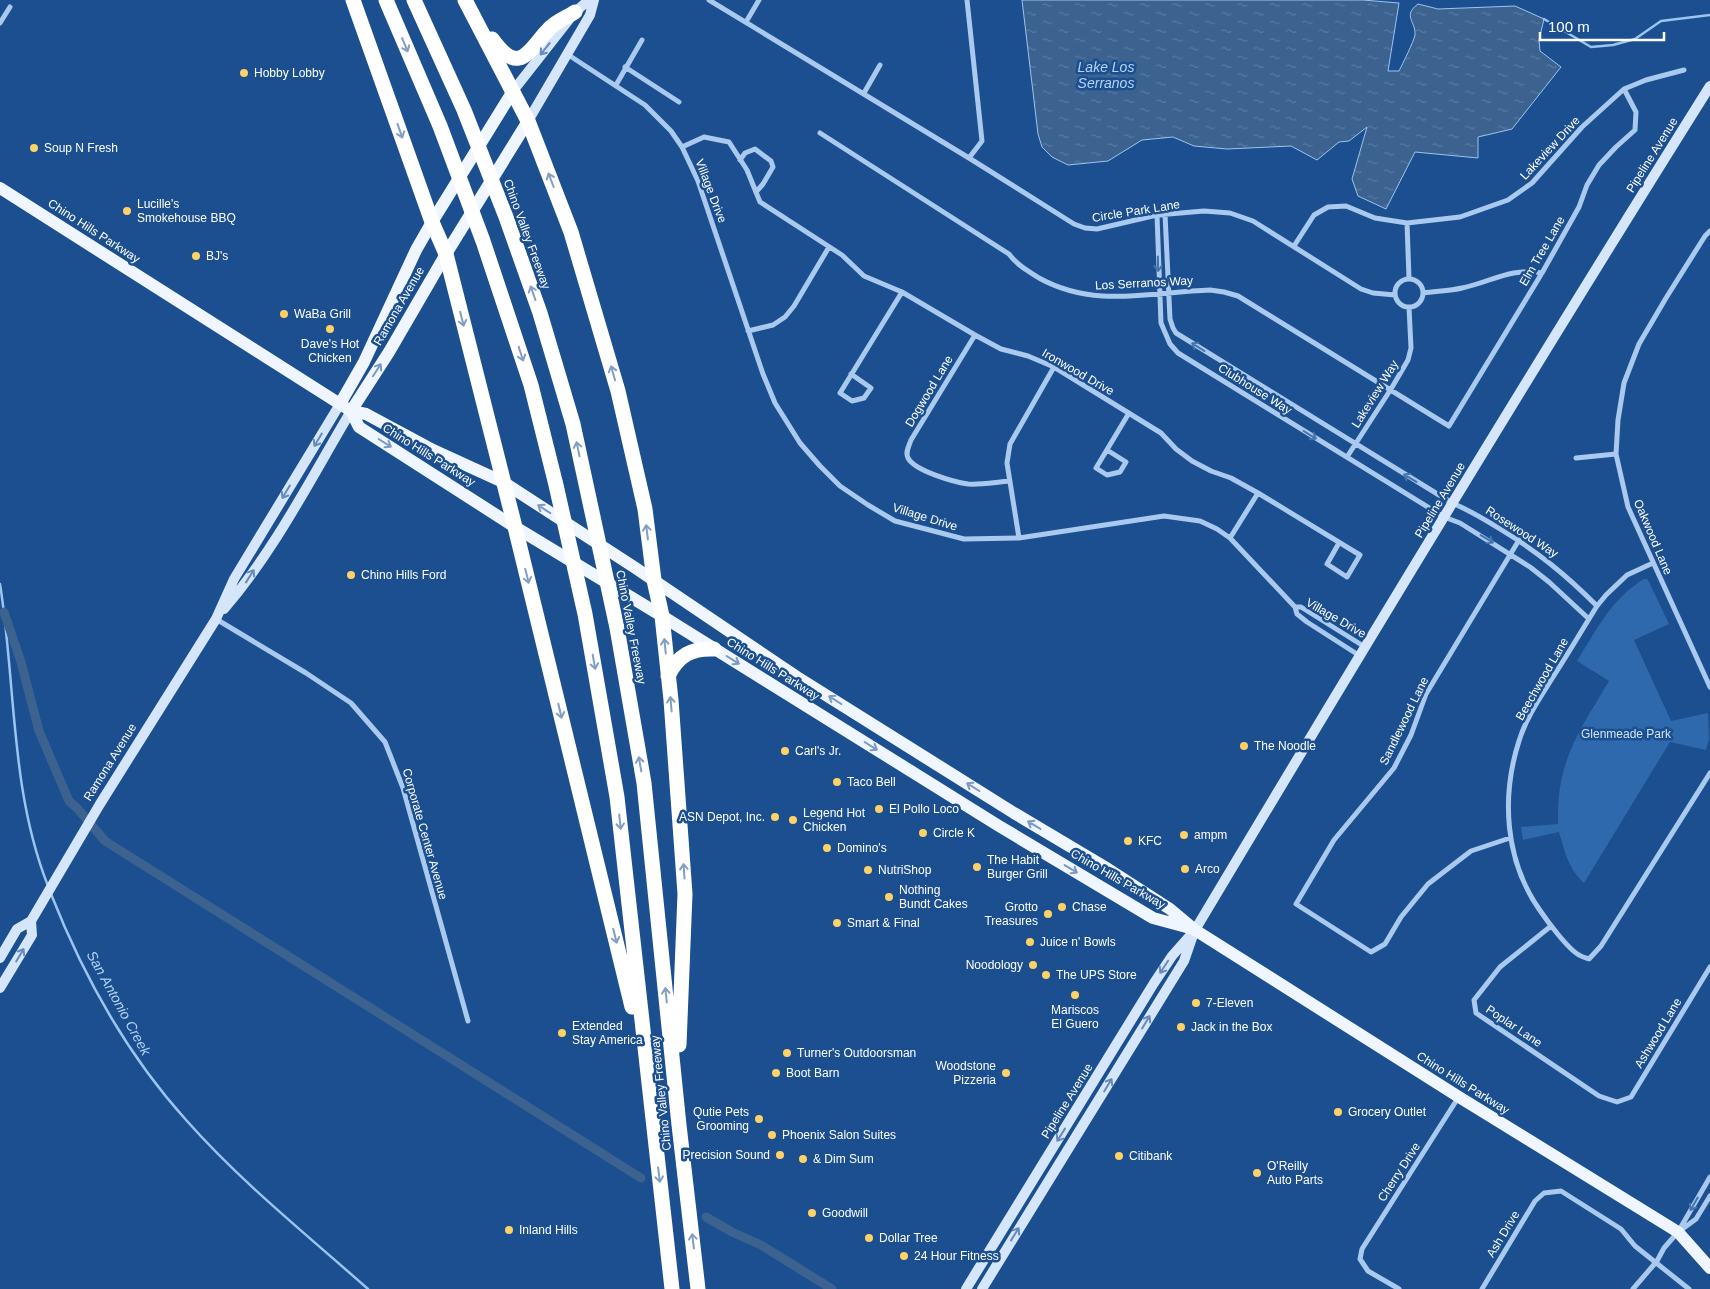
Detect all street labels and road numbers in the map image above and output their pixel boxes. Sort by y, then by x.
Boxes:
street label: Lakeview Drive [1517,113,1583,183]
street label: Pipeline Avenue [1623,115,1681,195]
street label: Village Drive [692,157,730,225]
street label: Chino Valley Freeway [501,177,553,291]
street label: Chino Hills Parkway [45,196,143,266]
street label: Circle Park Lane [1091,197,1181,225]
street label: Elm Tree Lane [1516,213,1568,288]
street label: Ramona Avenue [371,264,427,348]
street label: Los Serranos Way [1095,273,1193,293]
street label: Ironwood Drive [1040,346,1117,398]
street label: Dogwood Lane [902,353,956,429]
street label: Lakeview Way [1349,358,1401,430]
street label: Clubhouse Way [1216,361,1294,417]
street label: Chino Hills Parkway [380,421,478,489]
street label: Pipeline Avenue [1412,459,1468,540]
street label: Oakwood Lane [1631,497,1675,577]
street label: Village Drive [891,500,959,534]
street label: Rosewood Way [1483,503,1561,561]
street label: Chino Valley Freeway [613,569,649,685]
street label: Village Drive [1303,595,1369,641]
street label: Chino Hills Parkway [724,635,822,703]
street label: Beechwood Lane [1513,635,1571,723]
street label: Sandlewood Lane [1377,674,1431,767]
street label: Ramona Avenue [81,720,140,803]
street label: Corporate Center Avenue [400,767,451,902]
street label: Chino Hills Parkway [1068,846,1168,912]
street label: Ashwood Lane [1632,995,1685,1071]
street label: Poplar Lane [1483,1002,1545,1050]
street label: Chino Valley Freeway [648,1035,674,1151]
street label: Chino Hills Parkway [1414,1049,1512,1117]
street label: Pipeline Avenue [1038,1061,1096,1141]
street label: Cherry Drive [1375,1140,1423,1204]
street label: Ash Drive [1484,1208,1523,1260]

